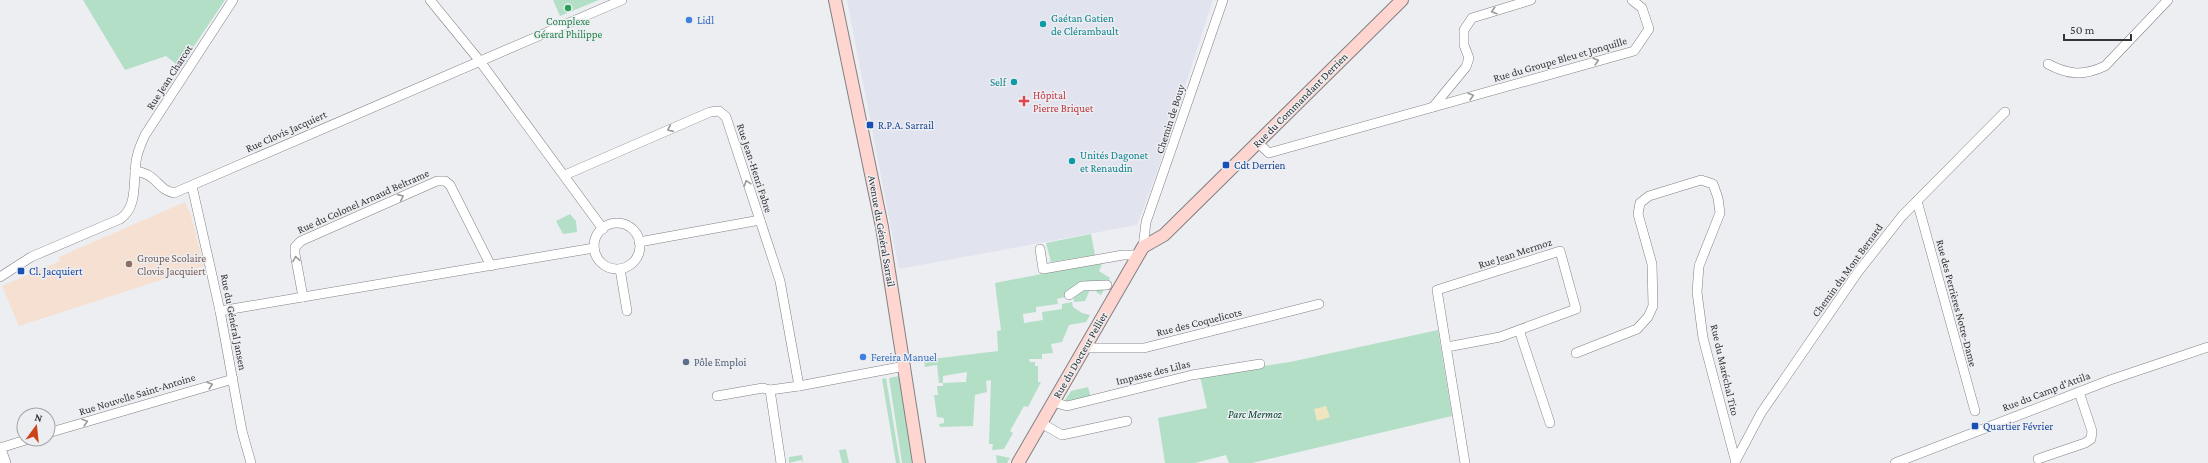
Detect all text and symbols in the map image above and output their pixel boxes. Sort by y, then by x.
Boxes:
marker: Complexe Gérard Philippe [563,3,573,13]
one-way arrow [1491,6,1498,15]
place label: Gaétan Gatien de Clérambault [1051,12,1119,37]
place label: Lidl [697,14,714,26]
place label: Complexe Gérard Philippe [534,15,602,41]
marker: Lidl [684,15,694,25]
scale bar [2064,16,2131,42]
marker: Gaétan Gatien de Clérambault [1038,19,1048,29]
text: 50 m [2070,23,2095,37]
street label: Rue du Groupe Bleu et Jonquille [1492,34,1629,85]
street label: Rue Jean Charcot [144,42,195,112]
street label: Rue du Commandant Derrien [1250,50,1350,150]
one-way arrow [1592,57,1599,66]
place label: Self [990,76,1007,88]
marker: Self [1009,77,1019,87]
street label: Chemin de Bouy [1153,82,1188,155]
place label: Hôpital Pierre Briquet [1033,89,1094,115]
one-way arrow [1467,92,1474,101]
marker: Hôpital Pierre Briquet [1018,95,1030,107]
street label: Rue Clovis Jacquiert [244,108,329,155]
place label: R.P.A. Sarrail [878,119,934,131]
marker: R.P.A. Sarrail [865,120,875,130]
street label: Rue Jean-Henri Fabre [734,122,775,215]
one-way arrow [667,124,675,132]
place label: Unités Dagonet et Renaudin [1080,149,1149,174]
marker: Unités Dagonet et Renaudin [1067,156,1077,166]
place label: Cdt Derrien [1234,159,1286,171]
marker: Cdt Derrien [1221,160,1231,170]
street label: Rue du Colonel Arnaud Beltrame [295,166,431,236]
street label: Avenue du Général Sarrail [866,174,898,288]
one-way arrow [744,179,752,186]
one-way arrow [398,193,405,201]
street label: Chemin du Mont Bernard [1809,221,1885,319]
street label: Rue Jean Mermoz [1477,235,1554,272]
street label: Rue des Perrières Notre-Dame [1934,238,1980,368]
place label: Groupe Scolaire Clovis Jacquiert [137,252,206,278]
one-way arrow [292,256,301,262]
marker: Groupe Scolaire Clovis Jacquiert [124,259,134,269]
place label: Cl. Jacquiert [29,265,83,278]
marker: Cl. Jacquiert [16,266,26,276]
street label: Rue du Général Jansen [218,273,249,372]
street label: Rue des Coquelicots [1155,306,1243,339]
street label: Rue du Docteur Pellier [1050,310,1110,400]
street label: Rue du Maréchal Tito [1709,323,1741,417]
place label: Fereira Manuel [871,351,937,363]
marker: Fereira Manuel [858,352,868,362]
place label: Pôle Emploi [694,356,746,369]
marker: Pôle Emploi [681,357,691,367]
street label: Impasse des Lilas [1115,357,1192,388]
street label: Rue du Camp d'Attila [2000,369,2092,414]
street label: Rue Nouvelle Saint-Antoine [77,371,197,417]
one-way arrow [206,381,213,390]
north arrow [16,407,56,447]
park label: Parc Mermoz [1228,408,1283,420]
text: N [33,411,44,424]
one-way arrow [82,418,89,427]
place label: Quartier Février [1983,420,2053,432]
marker: Quartier Février [1970,421,1980,431]

